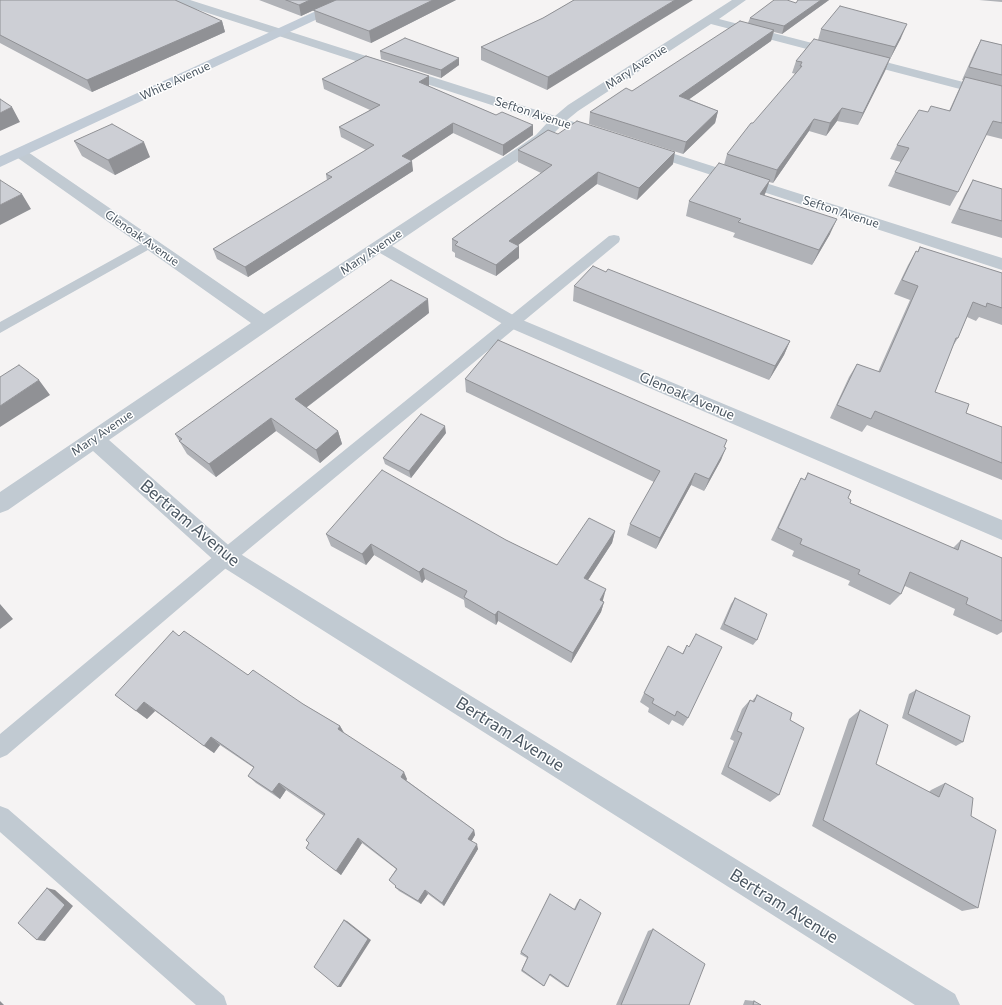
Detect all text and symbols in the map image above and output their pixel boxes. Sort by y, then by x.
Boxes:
street label: Mary Avenue [602,42,670,92]
street label: White Avenue [138,58,212,104]
street label: Sefton Avenue [493,94,573,132]
street label: Sefton Avenue [801,193,881,231]
street label: Glenoak Avenue [102,207,182,269]
street label: Mary Avenue [338,226,404,278]
street label: Glenoak Avenue [637,368,737,424]
street label: Mary Avenue [69,407,135,459]
street label: Bertram Avenue [136,475,244,571]
street label: Bertram Avenue [452,693,568,775]
street label: Bertram Avenue [726,865,842,947]

